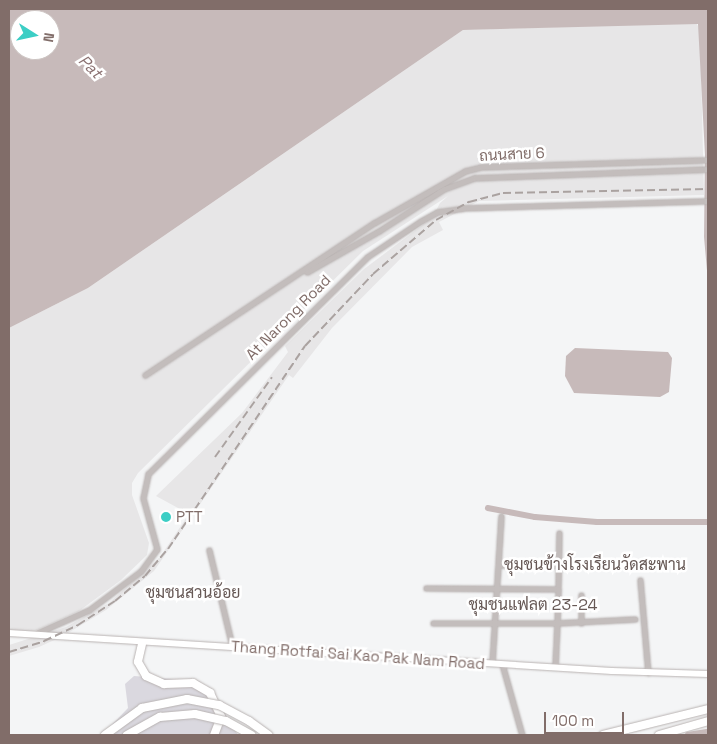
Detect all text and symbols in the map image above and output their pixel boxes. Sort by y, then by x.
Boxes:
north arrow [10,10,60,60]
text: N [39,31,58,44]
water label: Pat [74,51,106,83]
street label: ถนนสาย 6 [479,143,545,165]
street label: At Narong Road [242,271,334,363]
place label: PTT [176,508,203,526]
marker: PTT [160,511,172,523]
district label: ชุมชนข้างโรงเรียนวัดสะพาน [504,555,686,575]
district label: ชุมชนสวนอ้อย [145,583,241,603]
district label: ชุมชนแฟลต 23-24 [468,595,598,615]
street label: Thang Rotfai Sai Kao Pak Nam Road [230,637,486,673]
scale bar [547,702,627,734]
text: 100 m [552,711,594,730]

